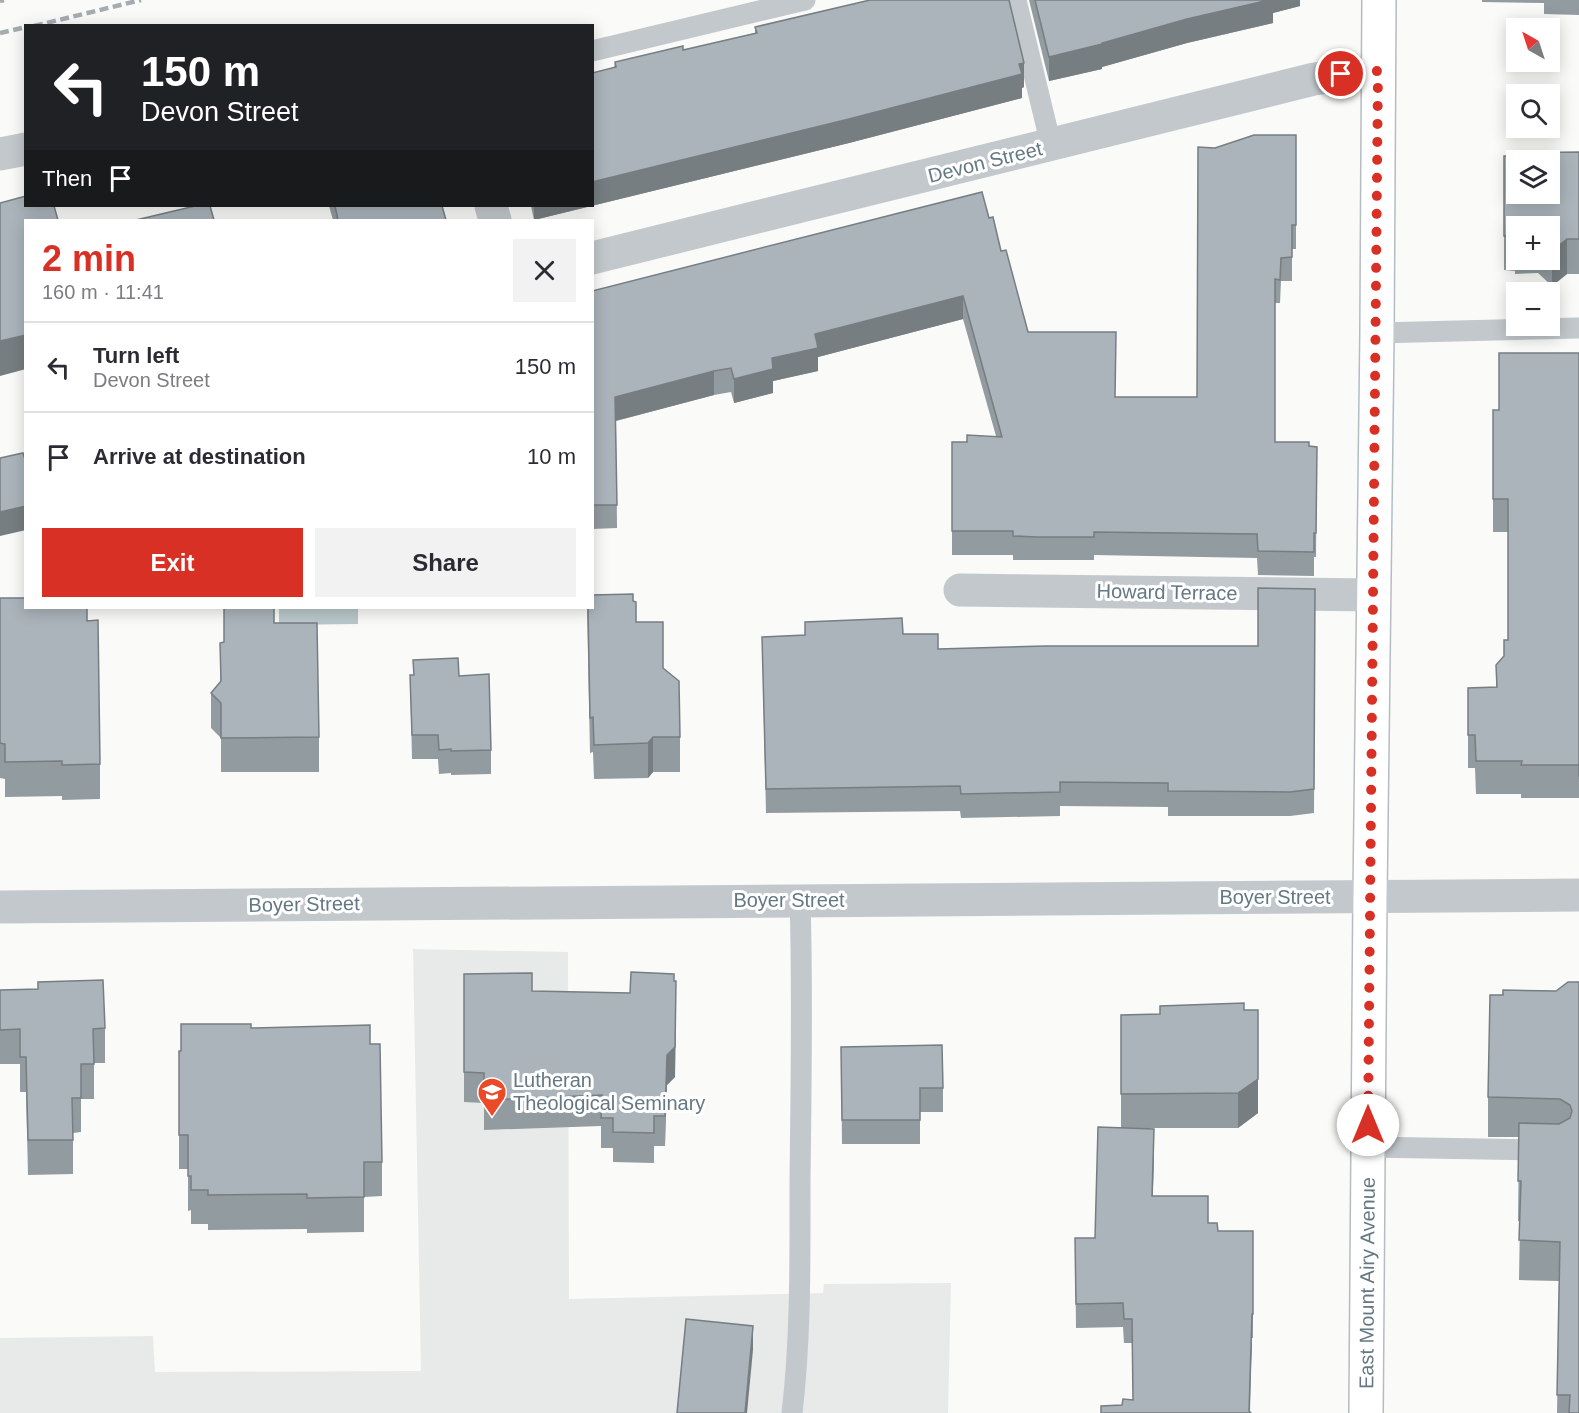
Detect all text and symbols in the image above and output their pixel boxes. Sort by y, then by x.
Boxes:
north arrow [1506,18,1560,72]
map controls [1506,18,1560,336]
icon: left [42,48,120,126]
text: 150 m [141,48,260,95]
pin [1315,48,1366,99]
icon: arrive [1324,57,1357,90]
button: search [1506,84,1560,138]
text: Devon Street [141,97,299,127]
street label: Devon Street [926,137,1045,187]
button: layers [1506,150,1560,204]
icon: arrive [104,162,137,195]
text: Then [42,166,92,191]
button: + [1506,216,1560,270]
text: 2 min [42,238,136,279]
button: close [513,239,576,302]
text: 160 m · 11:41 [42,281,164,303]
button: − [1506,282,1560,336]
text: Turn left [93,343,179,368]
icon: left [42,351,75,384]
text: 150 m [515,354,576,379]
text: Devon Street [93,369,210,391]
icon: arrive [42,441,75,474]
text: Arrive at destination [93,444,306,469]
text: 10 m [527,444,576,469]
button: Exit [42,528,303,597]
button: Share [315,528,576,597]
street label: Howard Terrace [1096,580,1238,604]
street label: Boyer Street [1219,886,1331,908]
street label: Boyer Street [733,889,845,911]
street label: Boyer Street [248,892,360,916]
place label: Lutheran Theological Seminary [513,1069,705,1114]
school or university icon: Lutheran Theological Seminary [476,1076,508,1118]
position arrow [1336,1093,1400,1157]
street label: East Mount Airy Avenue [1355,1177,1379,1389]

